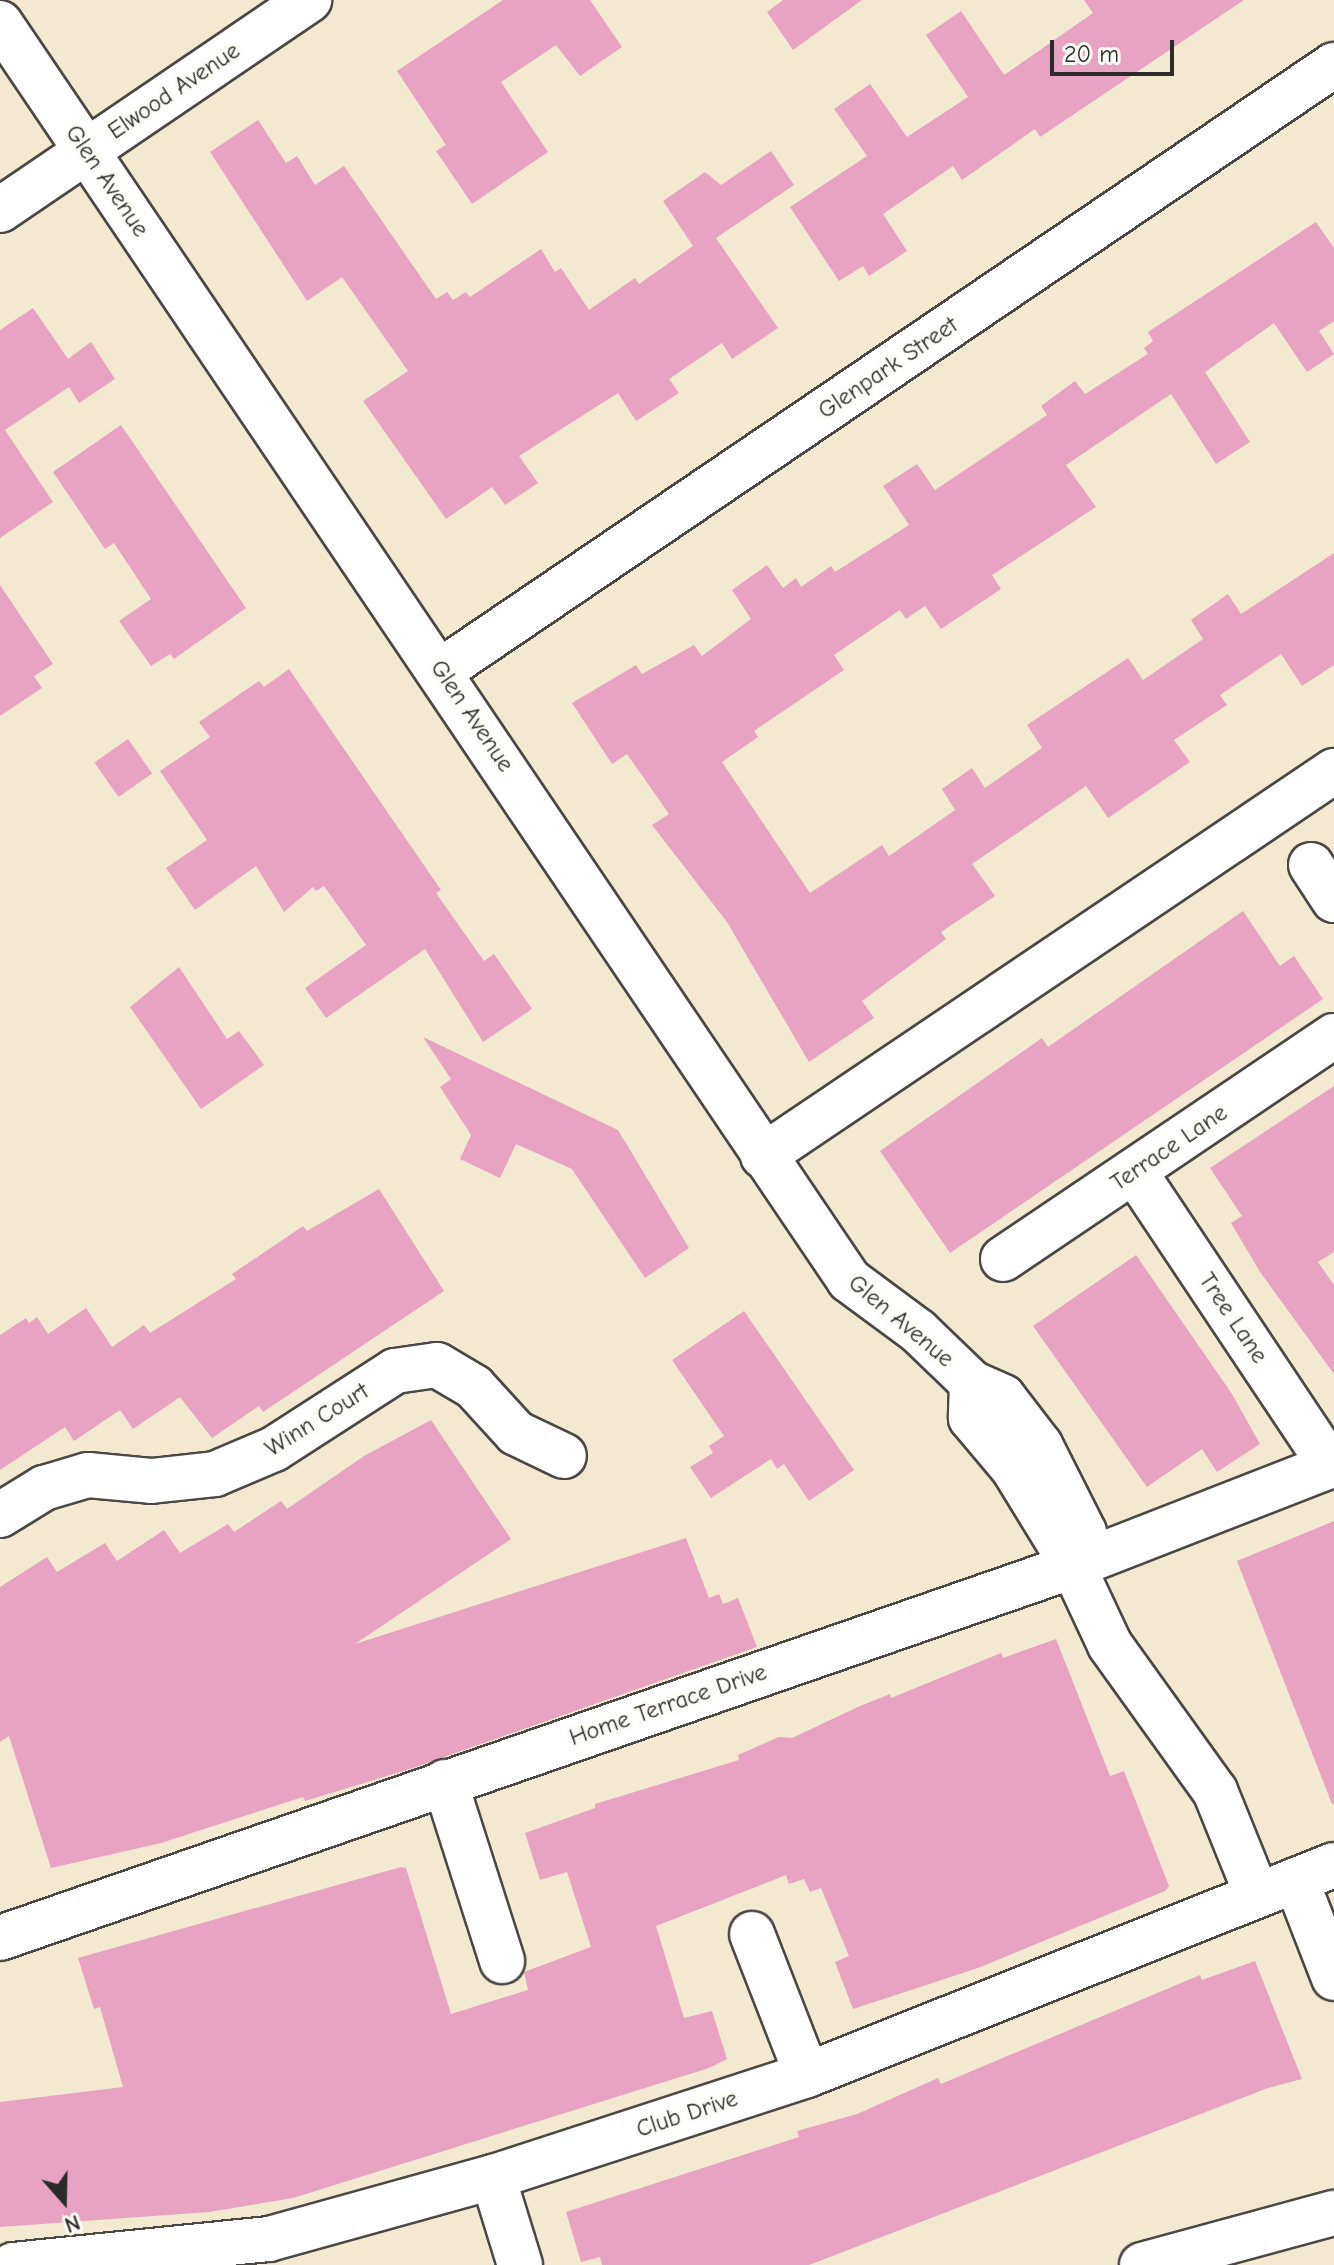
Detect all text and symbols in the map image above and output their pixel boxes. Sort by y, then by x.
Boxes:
scale bar [1054,24,1178,74]
street label: Elwood Avenue [103,36,245,146]
text: 20 m [1064,40,1119,68]
street label: Glen Avenue [59,120,155,242]
street label: Glenpark Street [813,311,963,425]
street label: Glen Avenue [424,655,520,777]
street label: Terrace Lane [1105,1098,1233,1198]
street label: Tree Lane [1192,1267,1274,1369]
street label: Glen Avenue [842,1269,960,1373]
street label: Winn Court [260,1377,374,1463]
street label: Home Terrace Drive [566,1658,770,1752]
street label: Club Drive [633,2084,741,2144]
north arrow [24,2161,104,2241]
text: N [61,2209,83,2238]

